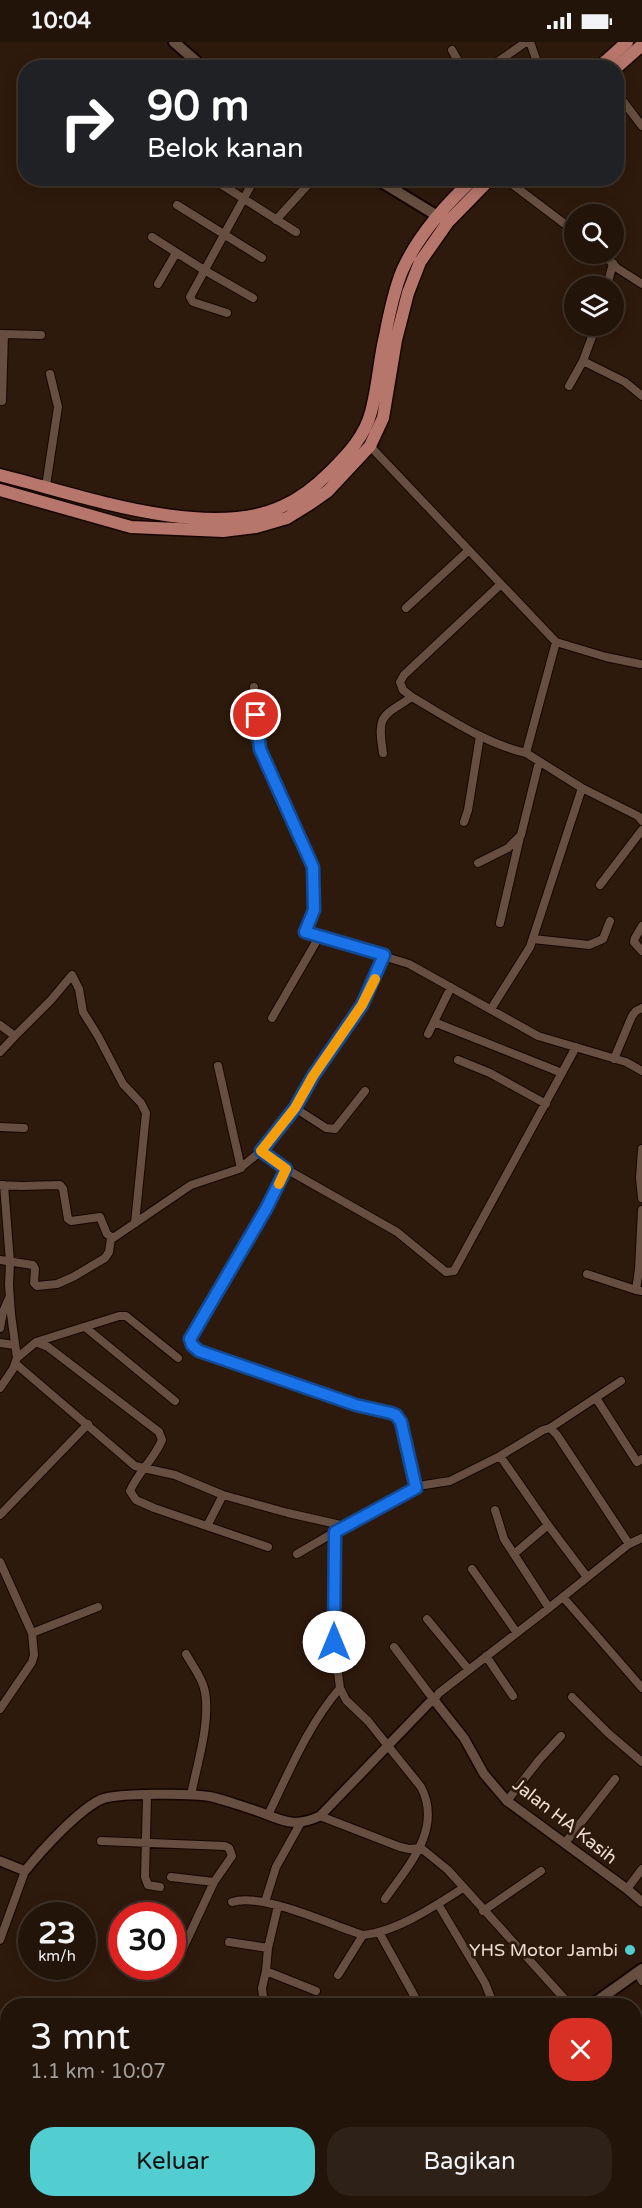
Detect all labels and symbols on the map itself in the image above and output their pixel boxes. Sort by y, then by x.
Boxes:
pin [230,689,281,740]
position arrow [302,1610,366,1674]
street label: Jalan HA Kasih [508,1773,622,1869]
speed limit sign: 30 [108,1902,186,1980]
place label: YHS Motor Jambi [469,1939,618,1961]
marker: YHS Motor Jambi [623,1943,637,1957]

